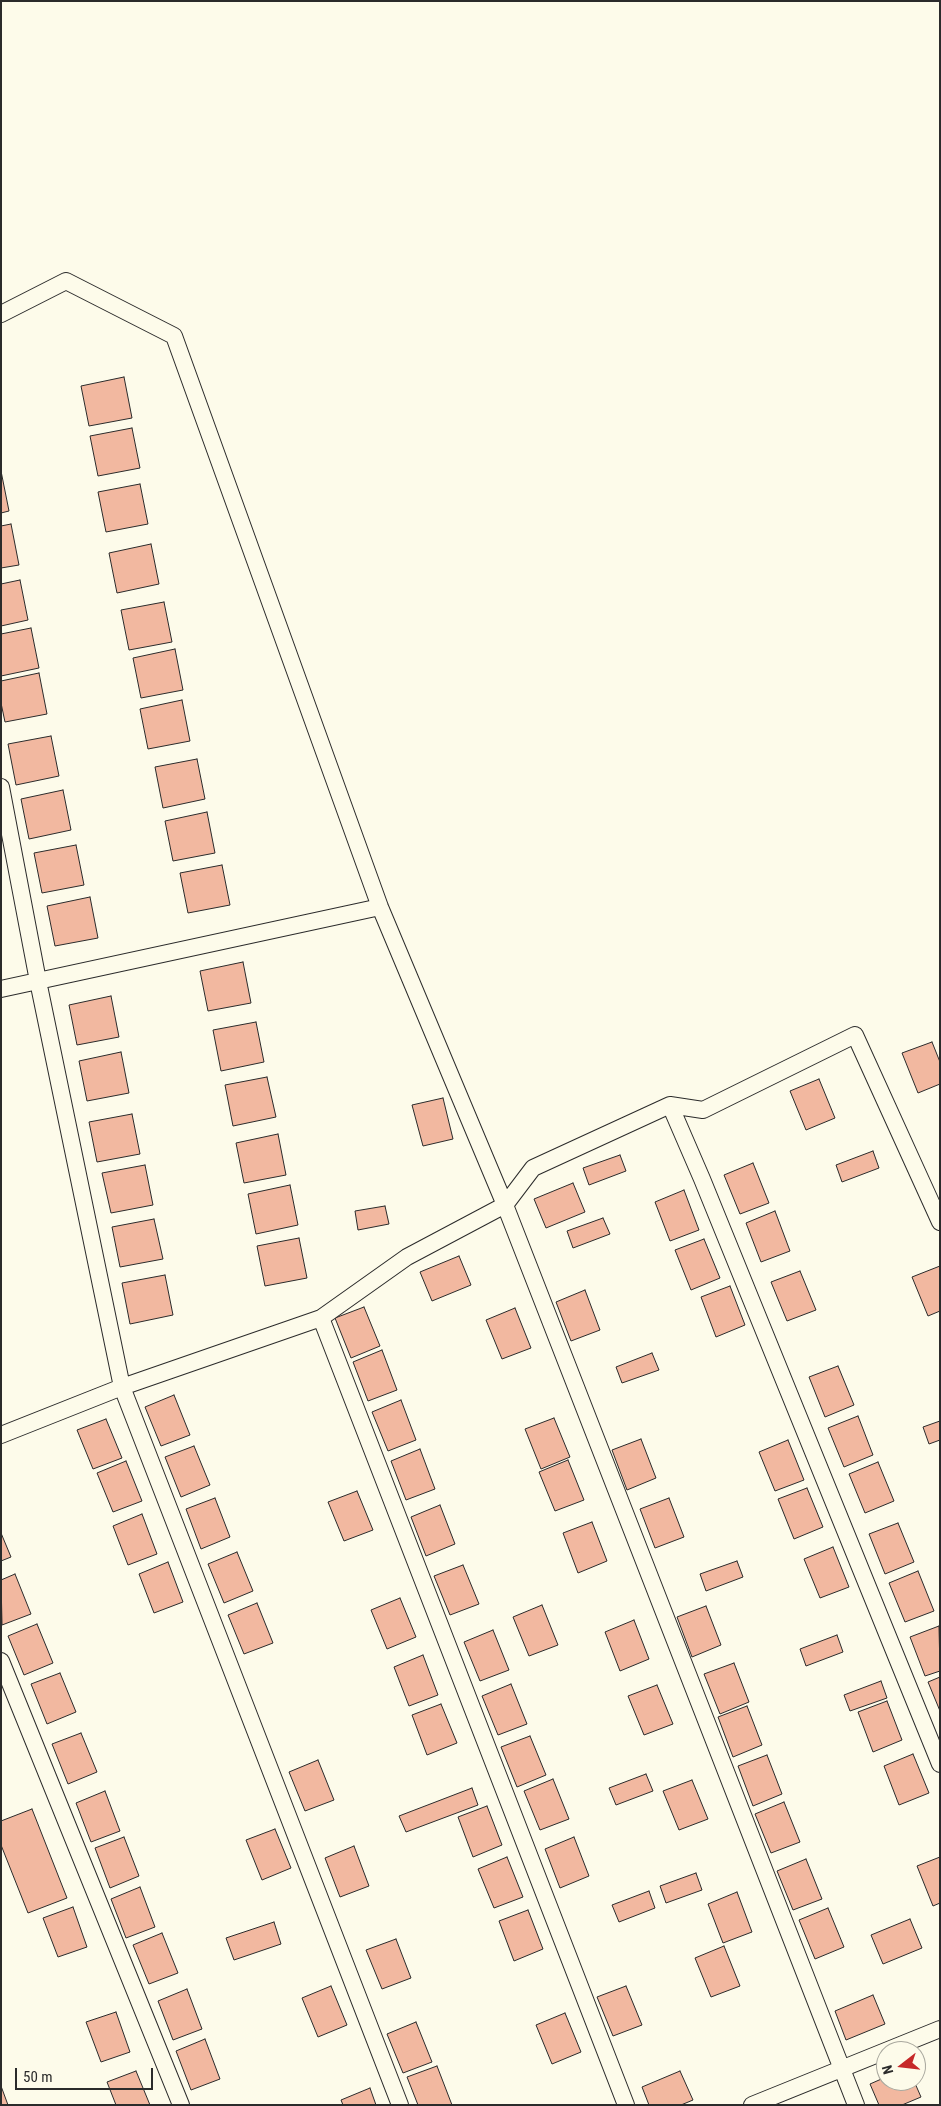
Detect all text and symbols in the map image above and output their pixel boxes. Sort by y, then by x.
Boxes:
north arrow [876,2041,926,2091]
scale bar [18,2058,155,2090]
text: N [879,2064,896,2076]
text: 50 m [23,2068,53,2086]

